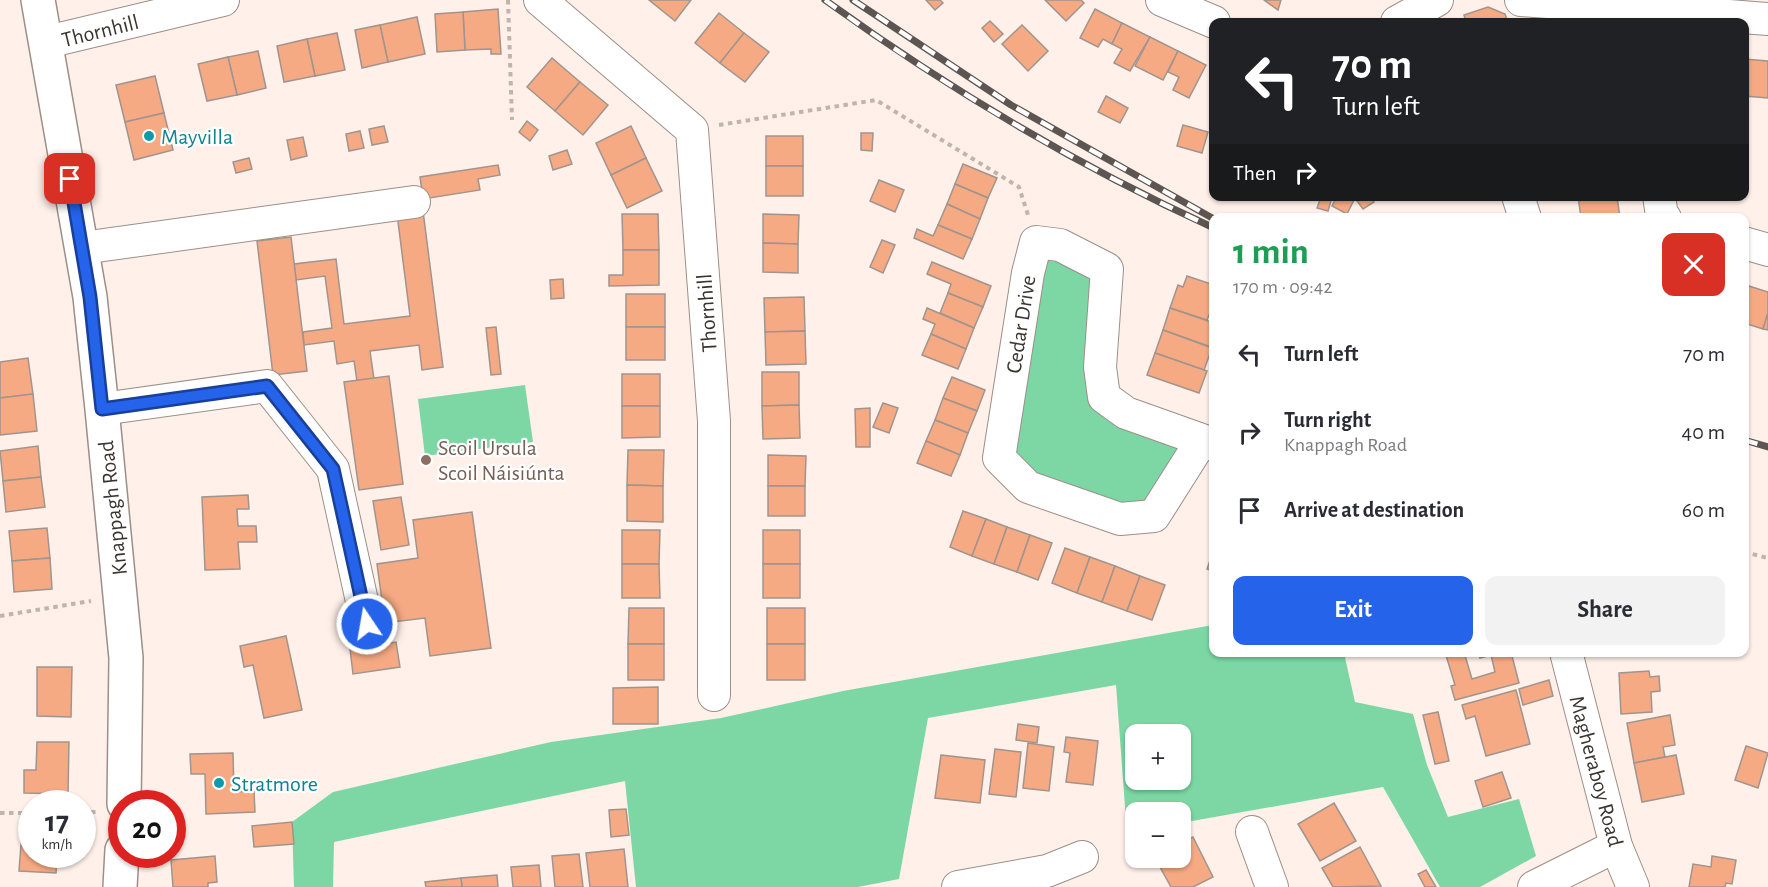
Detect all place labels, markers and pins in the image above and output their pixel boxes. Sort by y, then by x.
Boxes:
place label: Mayvilla [161,126,233,148]
marker: Mayvilla [142,129,156,143]
pin [44,153,95,204]
place label: Scoil Ursula Scoil Náisiúnta [438,437,565,484]
marker: Scoil Ursula Scoil Náisiúnta [419,453,433,467]
place label: Stratmore [231,773,318,795]
marker: Stratmore [212,776,226,790]

